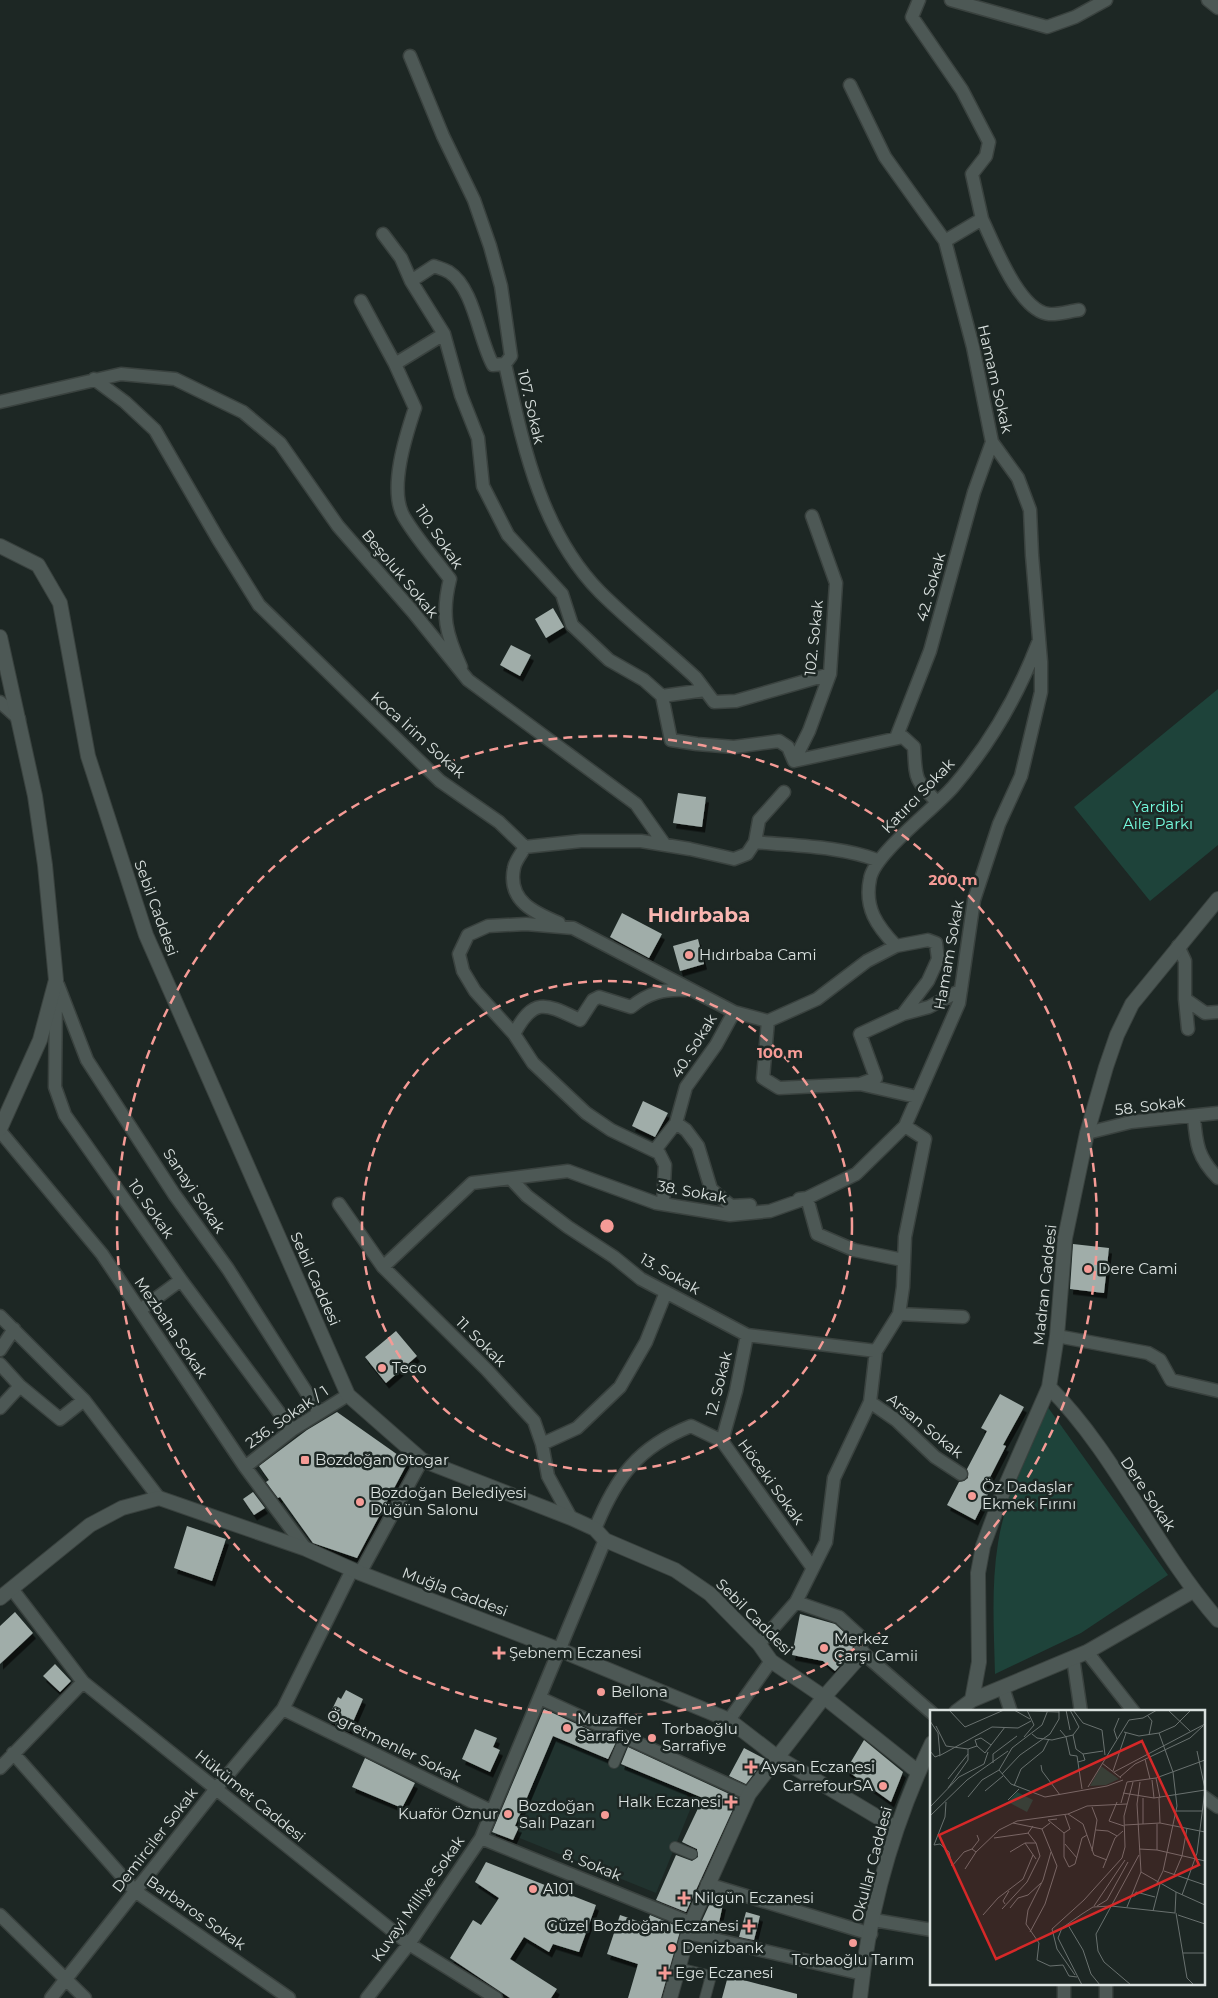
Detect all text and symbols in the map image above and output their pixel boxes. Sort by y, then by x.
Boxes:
street label: Hamam Sokak [974,323,1017,435]
street label: 107. Sokak [514,368,549,446]
street label: 110. Sokak [411,501,468,572]
street label: Beşoluk Sokak [358,526,443,622]
street label: 42. Sokak [912,550,949,624]
street label: 102. Sokak [800,599,827,677]
street label: Koca İrim Sokak [367,687,469,782]
street label: Katırcı Sokak [877,754,958,837]
park label: Yardibi Aile Parkı [1123,797,1193,833]
street label: Sebil Caddesi [130,857,183,958]
text: 200 m [928,870,978,889]
street label: Hamam Sokak [930,899,967,1011]
district label: Hıdırbaba [648,903,750,927]
place label: Hıdırbaba Cami [699,945,817,964]
marker: Hıdırbaba Cami [683,949,695,961]
street label: 40. Sokak [666,1010,721,1081]
text: 100 m [757,1043,803,1062]
street label: 58. Sokak [1114,1092,1186,1119]
street label: Sanayi Sokak [159,1145,230,1237]
street label: 10. Sokak [124,1176,179,1242]
street label: 38. Sokak [656,1176,729,1207]
centre of rings [598,1217,616,1235]
street label: Madran Caddesi [1029,1223,1060,1347]
street label: Sebil Caddesi [286,1229,345,1329]
street label: 13. Sokak [637,1249,704,1298]
place label: Dere Cami [1098,1259,1178,1278]
marker: Dere Cami [1082,1263,1094,1275]
street label: Mezbaha Sokak [131,1273,212,1382]
street label: 11. Sokak [452,1313,510,1371]
street label: 12. Sokak [701,1349,736,1418]
place label: Teco [392,1358,427,1377]
marker: Teco [376,1362,388,1374]
street label: 236. Sokak / 1 [242,1381,332,1452]
street label: Arsan Sokak [883,1389,967,1462]
street label: Höceki Sokak [734,1435,809,1528]
place label: Bozdoğan Otogar [315,1450,449,1469]
street label: Dere Sokak [1117,1453,1180,1535]
marker: Bozdoğan Otogar [299,1454,311,1466]
place label: Öz Dadaşlar Ekmek Fırını [982,1477,1076,1513]
place label: Bozdoğan Belediyesi Düğün Salonu [370,1483,527,1519]
marker: Öz Dadaşlar Ekmek Fırını [966,1490,978,1502]
marker: Bozdoğan Belediyesi Düğün Salonu [354,1496,366,1508]
street label: Muğla Caddesi [400,1563,511,1620]
street label: Sebil Caddesi [712,1574,797,1659]
place label: Merkez Çarşı Camii [834,1629,918,1665]
marker: Merkez Çarşı Camii [818,1642,830,1654]
place label: Şebnem Eczanesi [509,1643,642,1662]
marker: Şebnem Eczanesi [493,1647,505,1659]
place label: Bellona [611,1682,668,1701]
marker: Bellona [595,1686,607,1698]
street label: Ögretmenler Sokak [324,1705,465,1786]
place label: Muzaffer Sarrafiye [577,1709,643,1745]
inset map [930,1710,1206,1986]
place label: Torbaoğlu Sarrafiye [662,1719,738,1755]
marker: Muzaffer Sarrafiye [561,1722,573,1734]
marker: Torbaoğlu Sarrafiye [646,1732,658,1744]
street label: Hükümet Caddesi [191,1745,309,1846]
place label: Aysan Eczanesi [761,1757,875,1776]
marker: Aysan Eczanesi [745,1761,757,1773]
place label: CarrefourSA [783,1776,873,1795]
marker: CarrefourSA [877,1780,889,1792]
street label: Demirciler Sokak [108,1783,201,1896]
place label: Halk Eczanesi [618,1792,721,1811]
place label: Bozdoğan Salı Pazarı [518,1796,595,1832]
marker: Halk Eczanesi [725,1796,737,1808]
place label: Kuaför Öznur [398,1804,498,1823]
street label: Okullar Caddesi [847,1804,896,1924]
marker: Kuaför Öznur [502,1808,514,1820]
marker: Bozdoğan Salı Pazarı [599,1809,611,1821]
street label: Kuvayi Milliye Sokak [367,1832,468,1965]
street label: 8. Sokak [560,1844,625,1885]
street label: Barbaros Sokak [143,1871,250,1954]
place label: A101 [543,1879,574,1898]
marker: A101 [527,1883,539,1895]
place label: Nilgün Eczanesi [694,1888,814,1907]
marker: Nilgün Eczanesi [678,1892,690,1904]
place label: Güzel Bozdoğan Eczanesi [547,1916,739,1935]
marker: Güzel Bozdoğan Eczanesi [743,1920,755,1932]
marker: Torbaoğlu Tarım [847,1937,859,1949]
place label: Denizbank [682,1938,763,1957]
marker: Denizbank [666,1942,678,1954]
place label: Torbaoğlu Tarım [792,1950,914,1969]
place label: Ege Eczanesi [675,1963,774,1982]
marker: Ege Eczanesi [659,1967,671,1979]

